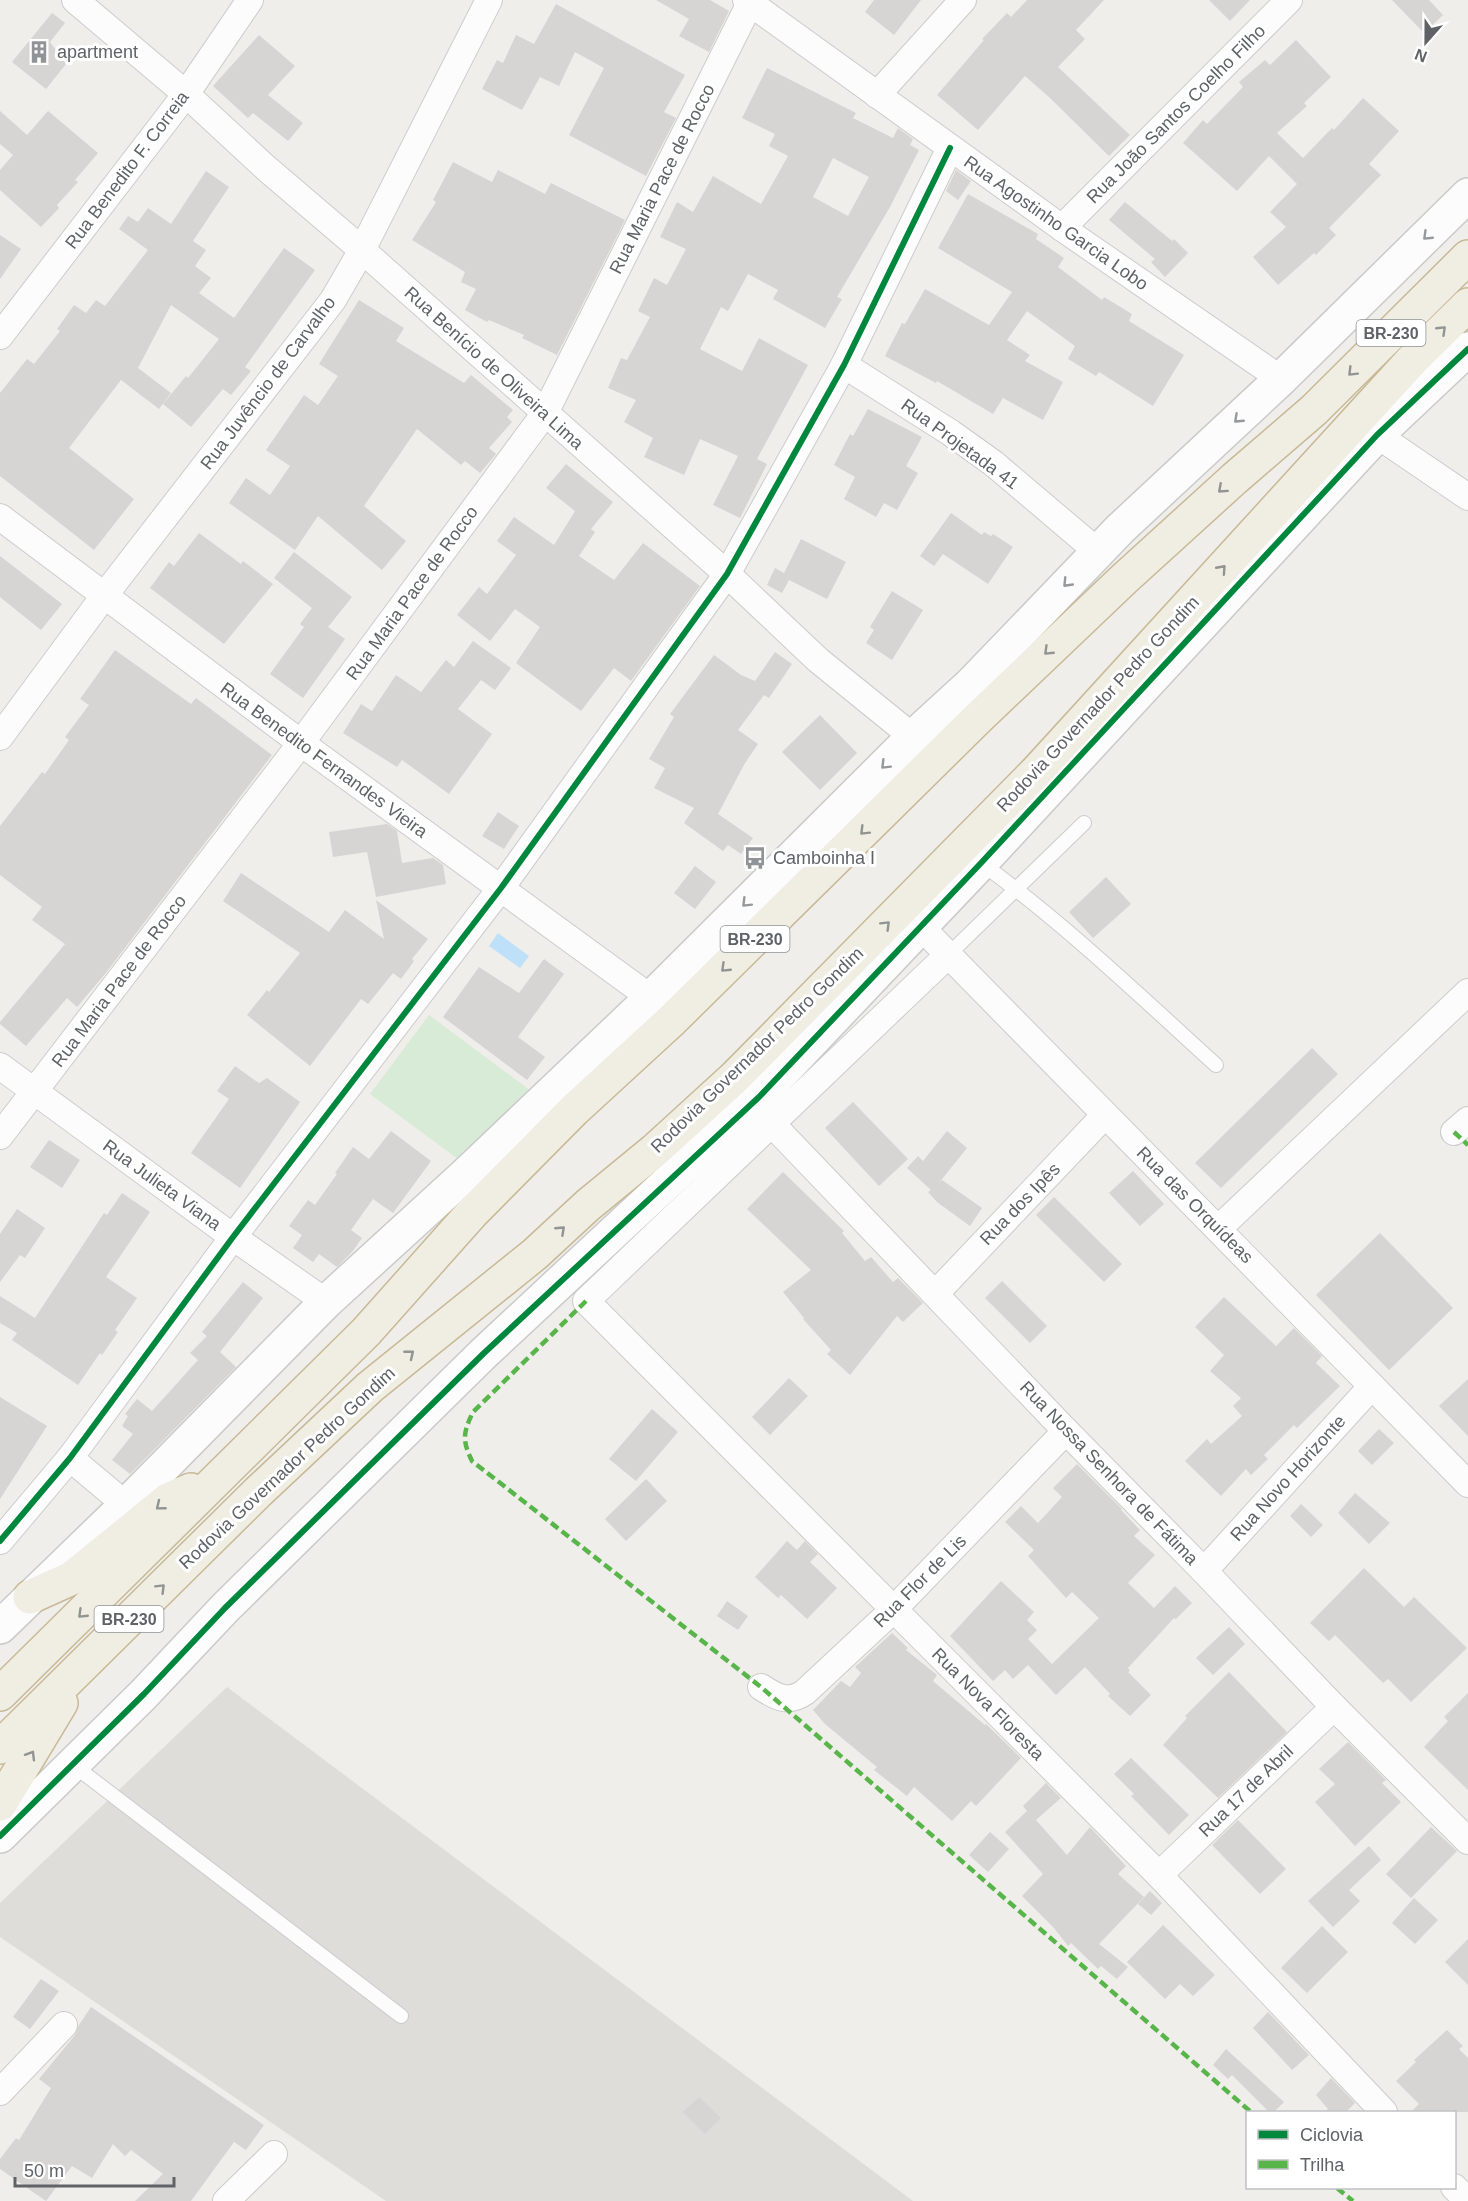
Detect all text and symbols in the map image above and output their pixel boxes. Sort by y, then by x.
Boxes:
north arrow [1396,12,1456,72]
street label: Rua João Santos Coelho Filho [1083,21,1269,207]
building icon: apartment [26,39,52,65]
place label: apartment [57,42,138,62]
text: N [1412,46,1429,66]
street label: Rua Maria Pace de Rocco [605,81,719,277]
street label: Rua Benedito F. Correia [61,86,193,253]
street label: Rua Agostinho Garcia Lobo [960,152,1152,294]
one-way arrow [1423,229,1434,240]
street label: Rua Benício de Oliveira Lima [401,283,588,454]
street label: Rua Juvêncio de Carvalho [196,293,340,473]
road number: BR-230 [1356,320,1426,346]
one-way arrow [1434,327,1445,338]
one-way arrow [1348,365,1358,376]
street label: Rua Projetada 41 [897,395,1023,493]
one-way arrow [1234,412,1245,423]
one-way arrow [1218,482,1229,493]
street label: Rua Maria Pace de Rocco [342,502,482,684]
one-way arrow [1215,565,1226,576]
one-way arrow [1064,576,1075,587]
street label: Rodovia Governador Pedro Gondim [993,592,1203,816]
one-way arrow [1045,643,1056,654]
street label: Rua Benedito Fernandes Vieira [217,678,432,842]
one-way arrow [881,758,892,769]
one-way arrow [860,823,871,834]
bus stop icon: Camboinha I [742,845,768,871]
place label: Camboinha I [773,848,875,868]
street label: Rua Maria Pace de Rocco [48,891,190,1071]
one-way arrow [743,895,754,906]
one-way arrow [879,921,890,932]
road number: BR-230 [720,926,789,952]
street label: Rodovia Governador Pedro Gondim [647,943,867,1157]
one-way arrow [721,961,732,972]
street label: Rua Julieta Viana [99,1136,226,1235]
street label: Rua das Orquídeas [1133,1143,1257,1267]
street label: Rua dos Ipês [976,1159,1064,1249]
one-way arrow [554,1226,564,1237]
one-way arrow [403,1351,414,1362]
street label: Rodovia Governador Pedro Gondim [175,1363,399,1573]
street label: Rua Nossa Senhora de Fátima [1016,1377,1203,1570]
street label: Rua Novo Horizonte [1226,1411,1350,1545]
one-way arrow [156,1499,167,1510]
street label: Rua Flor de Lis [870,1531,970,1631]
one-way arrow [154,1584,165,1595]
road number: BR-230 [94,1606,164,1632]
one-way arrow [78,1607,88,1618]
street label: Rua Nova Floresta [928,1644,1049,1765]
street label: Rua 17 de Abril [1195,1741,1297,1841]
one-way arrow [23,1751,35,1761]
legend [1246,2111,1456,2189]
text: Ciclovia [1300,2125,1364,2145]
scale bar [15,2150,174,2188]
text: Trilha [1300,2155,1345,2175]
text: 50 m [24,2161,64,2181]

